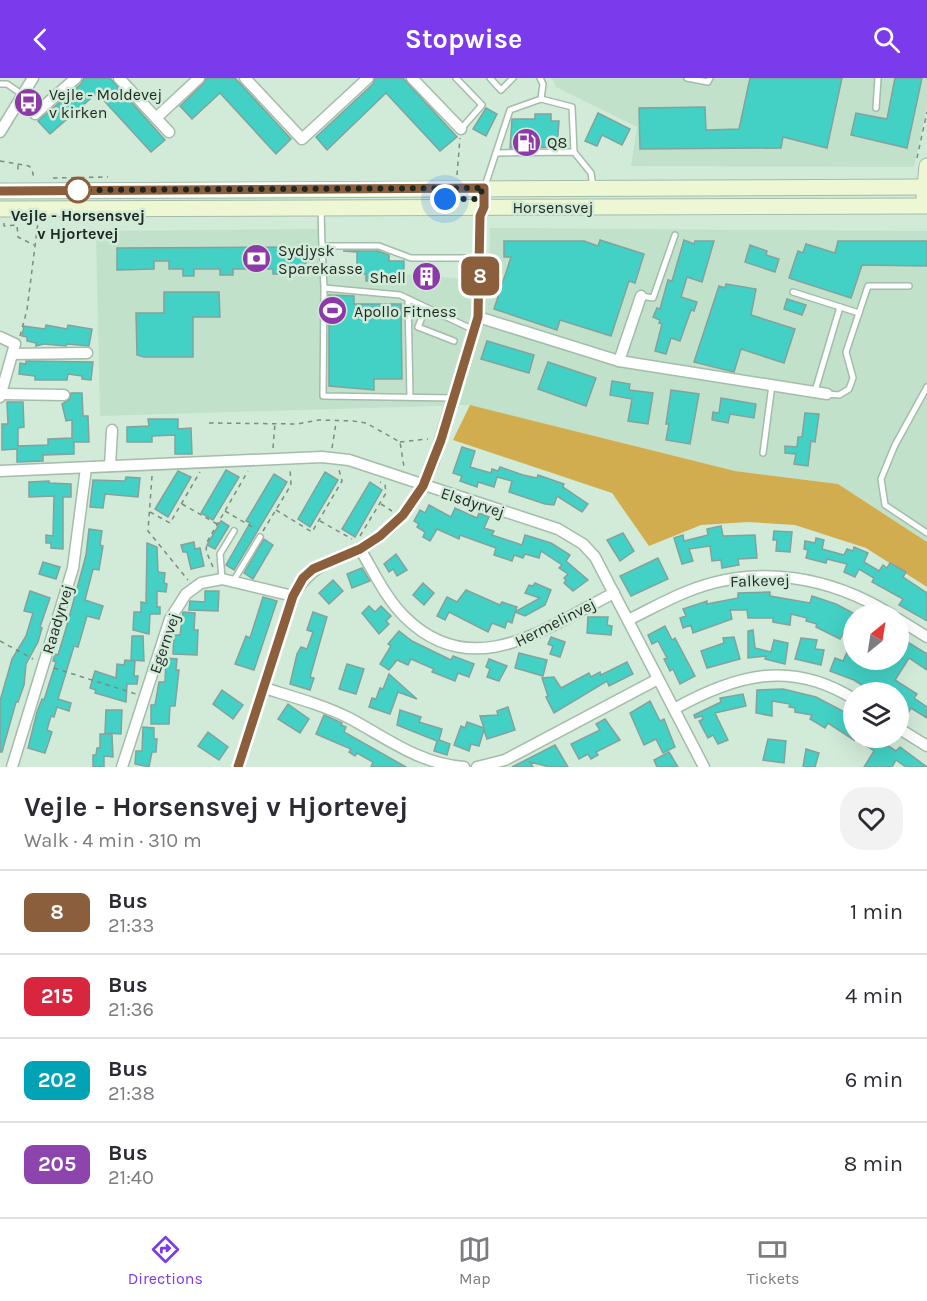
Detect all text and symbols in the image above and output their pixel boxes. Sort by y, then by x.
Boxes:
icon: back [24,23,57,56]
text: Stopwise [405,23,522,55]
icon: search [870,23,903,56]
place label: Vejle - Moldevej v kirken [49,85,162,122]
bus stop icon: Vejle - Moldevej v kirken [12,87,44,119]
fuel station icon: Q8 [510,126,542,158]
place label: Q8 [547,133,567,152]
marker: Vejle - Horsensvej v Hjortevej [65,177,91,203]
your location [430,184,460,214]
street label: Horsensvej [512,198,594,217]
place label: Vejle - Horsensvej v Hjortevej [11,206,145,243]
place label: Sydjysk Sparekasse [278,241,363,278]
bank icon: Sydjysk Sparekasse [241,243,273,275]
line badge: 8 [460,256,500,296]
building icon: Shell [411,261,443,293]
text: 8 [473,264,487,288]
place label: Shell [369,268,406,287]
sports icon: Apollo Fitness [317,295,349,327]
place label: Apollo Fitness [354,302,457,321]
street label: Elsdyrvej [439,483,507,522]
street label: Falkevej [730,570,790,591]
street label: Raadyrvej [38,582,77,656]
street label: Hermelinvej [512,594,599,651]
north arrow [843,604,909,670]
map controls [843,604,909,748]
street label: Egernvej [145,610,184,676]
button: layers [843,682,909,748]
button: heart [840,787,903,850]
text: Vejle - Horsensvej v Hjortevej [24,790,408,823]
text: Walk · 4 min · 310 m [24,829,202,852]
text: Bus [108,888,148,914]
text: 1 min [850,899,903,925]
text: 8 [50,900,64,924]
text: 21:33 [108,914,154,937]
text: Bus [108,972,148,998]
text: 4 min [845,983,903,1009]
text: 215 [41,984,73,1008]
text: 21:36 [108,998,154,1021]
text: Bus [108,1056,148,1082]
text: 6 min [845,1067,903,1093]
text: 202 [38,1068,76,1092]
text: 21:38 [108,1082,155,1105]
text: Bus [108,1140,148,1166]
text: 8 min [844,1151,903,1177]
text: 205 [38,1152,76,1176]
text: 21:40 [108,1166,154,1189]
tab: Directions [128,1233,203,1288]
tab: Map [458,1233,491,1288]
tab: Tickets [747,1233,799,1288]

